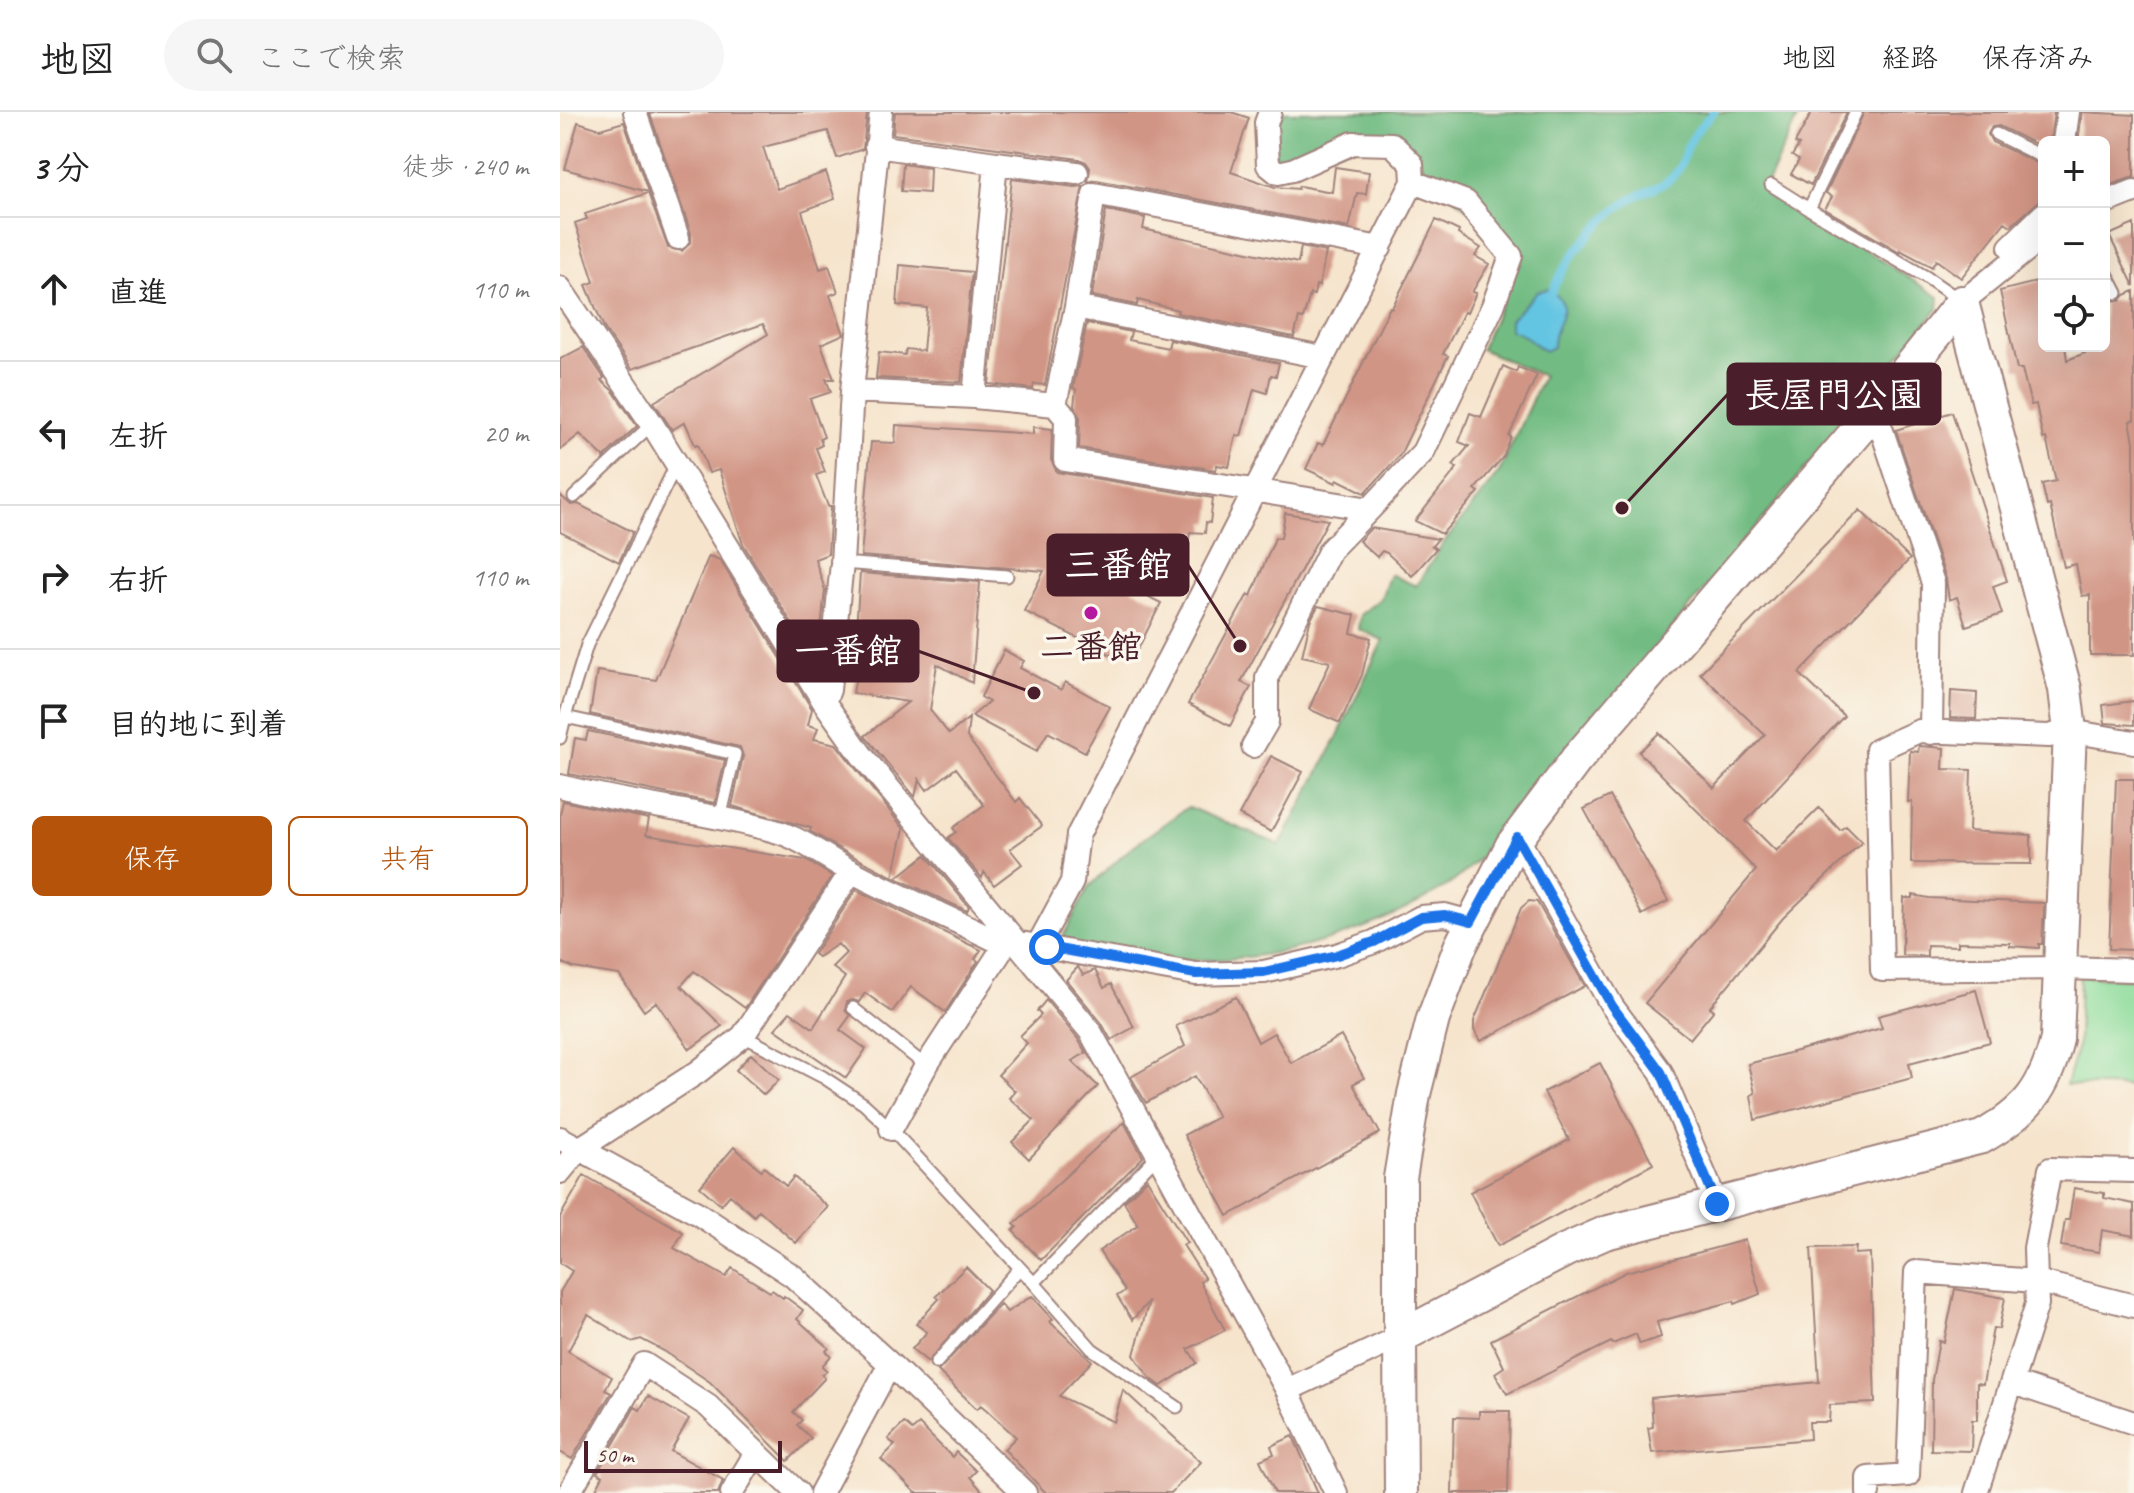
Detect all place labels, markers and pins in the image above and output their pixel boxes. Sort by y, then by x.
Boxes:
callout: 長屋門公園 [1728,364,1940,424]
callout: 三番館 [1048,535,1188,595]
marker: 二番館 [1082,604,1100,622]
callout: 一番館 [778,621,918,681]
place label: 二番館 [1040,625,1142,668]

